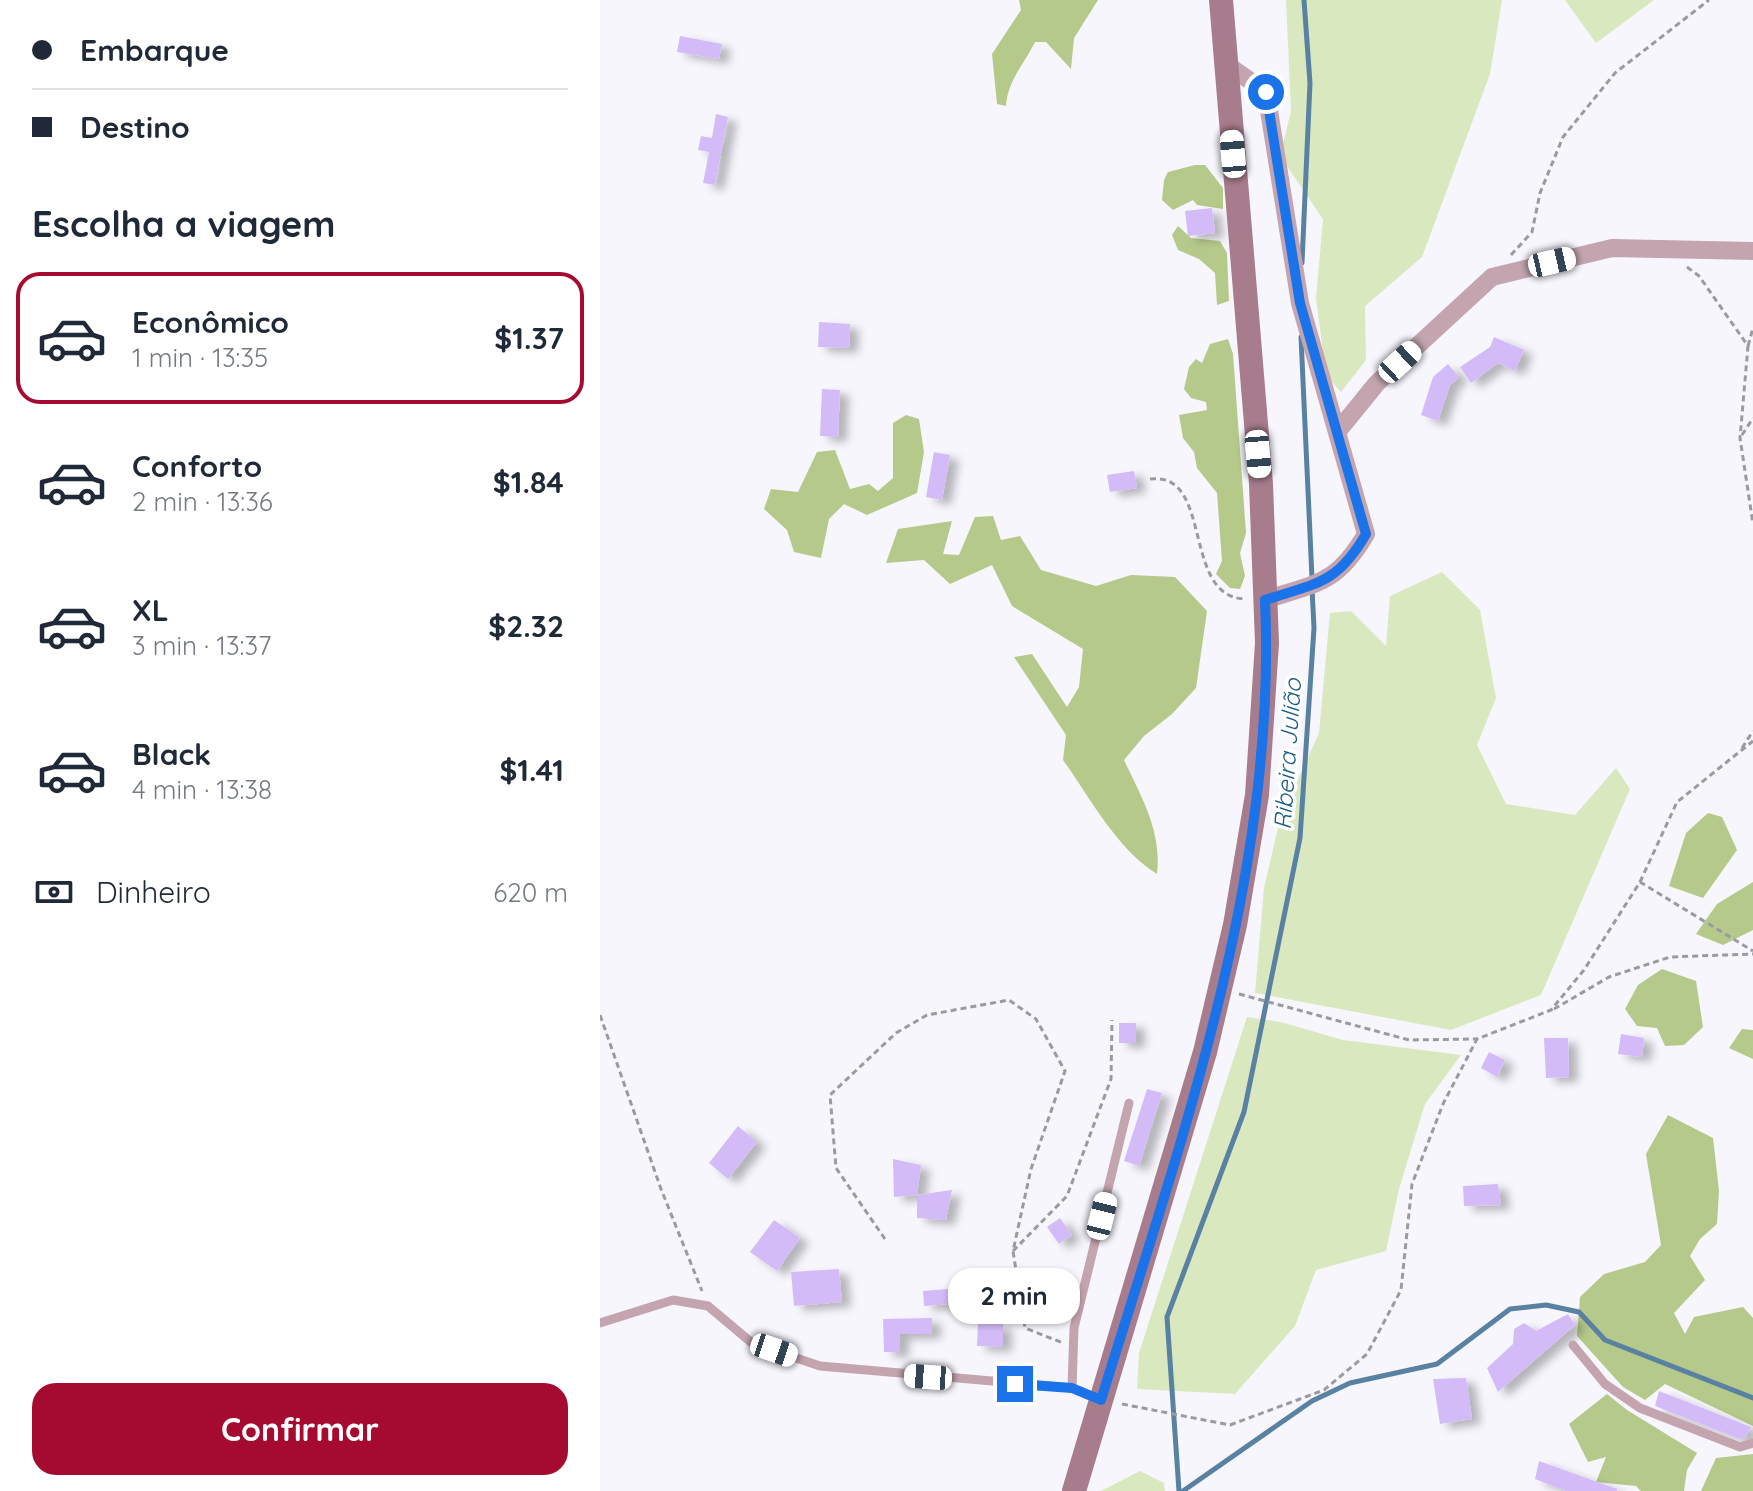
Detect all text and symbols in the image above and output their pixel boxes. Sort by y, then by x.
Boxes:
text: Embarque [80,31,229,69]
route start [1248,74,1284,110]
text: Destino [80,108,190,146]
car [1219,129,1247,179]
text: Escolha a viagem [32,201,335,246]
car [1526,245,1578,279]
icon: car [36,302,108,374]
text: Econômico [132,303,289,341]
text: $1.37 [494,319,564,357]
car [1374,337,1426,387]
text: 1 min · 13:35 [132,341,268,374]
car [1244,429,1272,479]
icon: car [36,446,108,518]
text: Conforto [132,447,262,485]
text: $1.84 [493,463,564,501]
text: 2 min · 13:36 [132,485,273,518]
icon: car [36,590,108,662]
text: XL [132,591,169,629]
text: $2.32 [488,607,564,645]
text: 3 min · 13:37 [132,629,271,662]
water label: Ribeira Julião [1267,676,1307,831]
icon: car [36,734,108,806]
text: Black [132,735,211,773]
text: $1.41 [499,751,564,789]
text: 4 min · 13:38 [132,773,272,806]
icon: cash [32,870,76,914]
text: Dinheiro [96,873,211,911]
text: 620 m [493,876,568,909]
car [1085,1190,1119,1242]
callout: 2 min [949,1268,1081,1324]
text: 2 min [980,1279,1048,1312]
car [747,1331,801,1369]
car [903,1363,953,1391]
route end [997,1366,1033,1402]
button: Confirmar [32,1383,568,1475]

